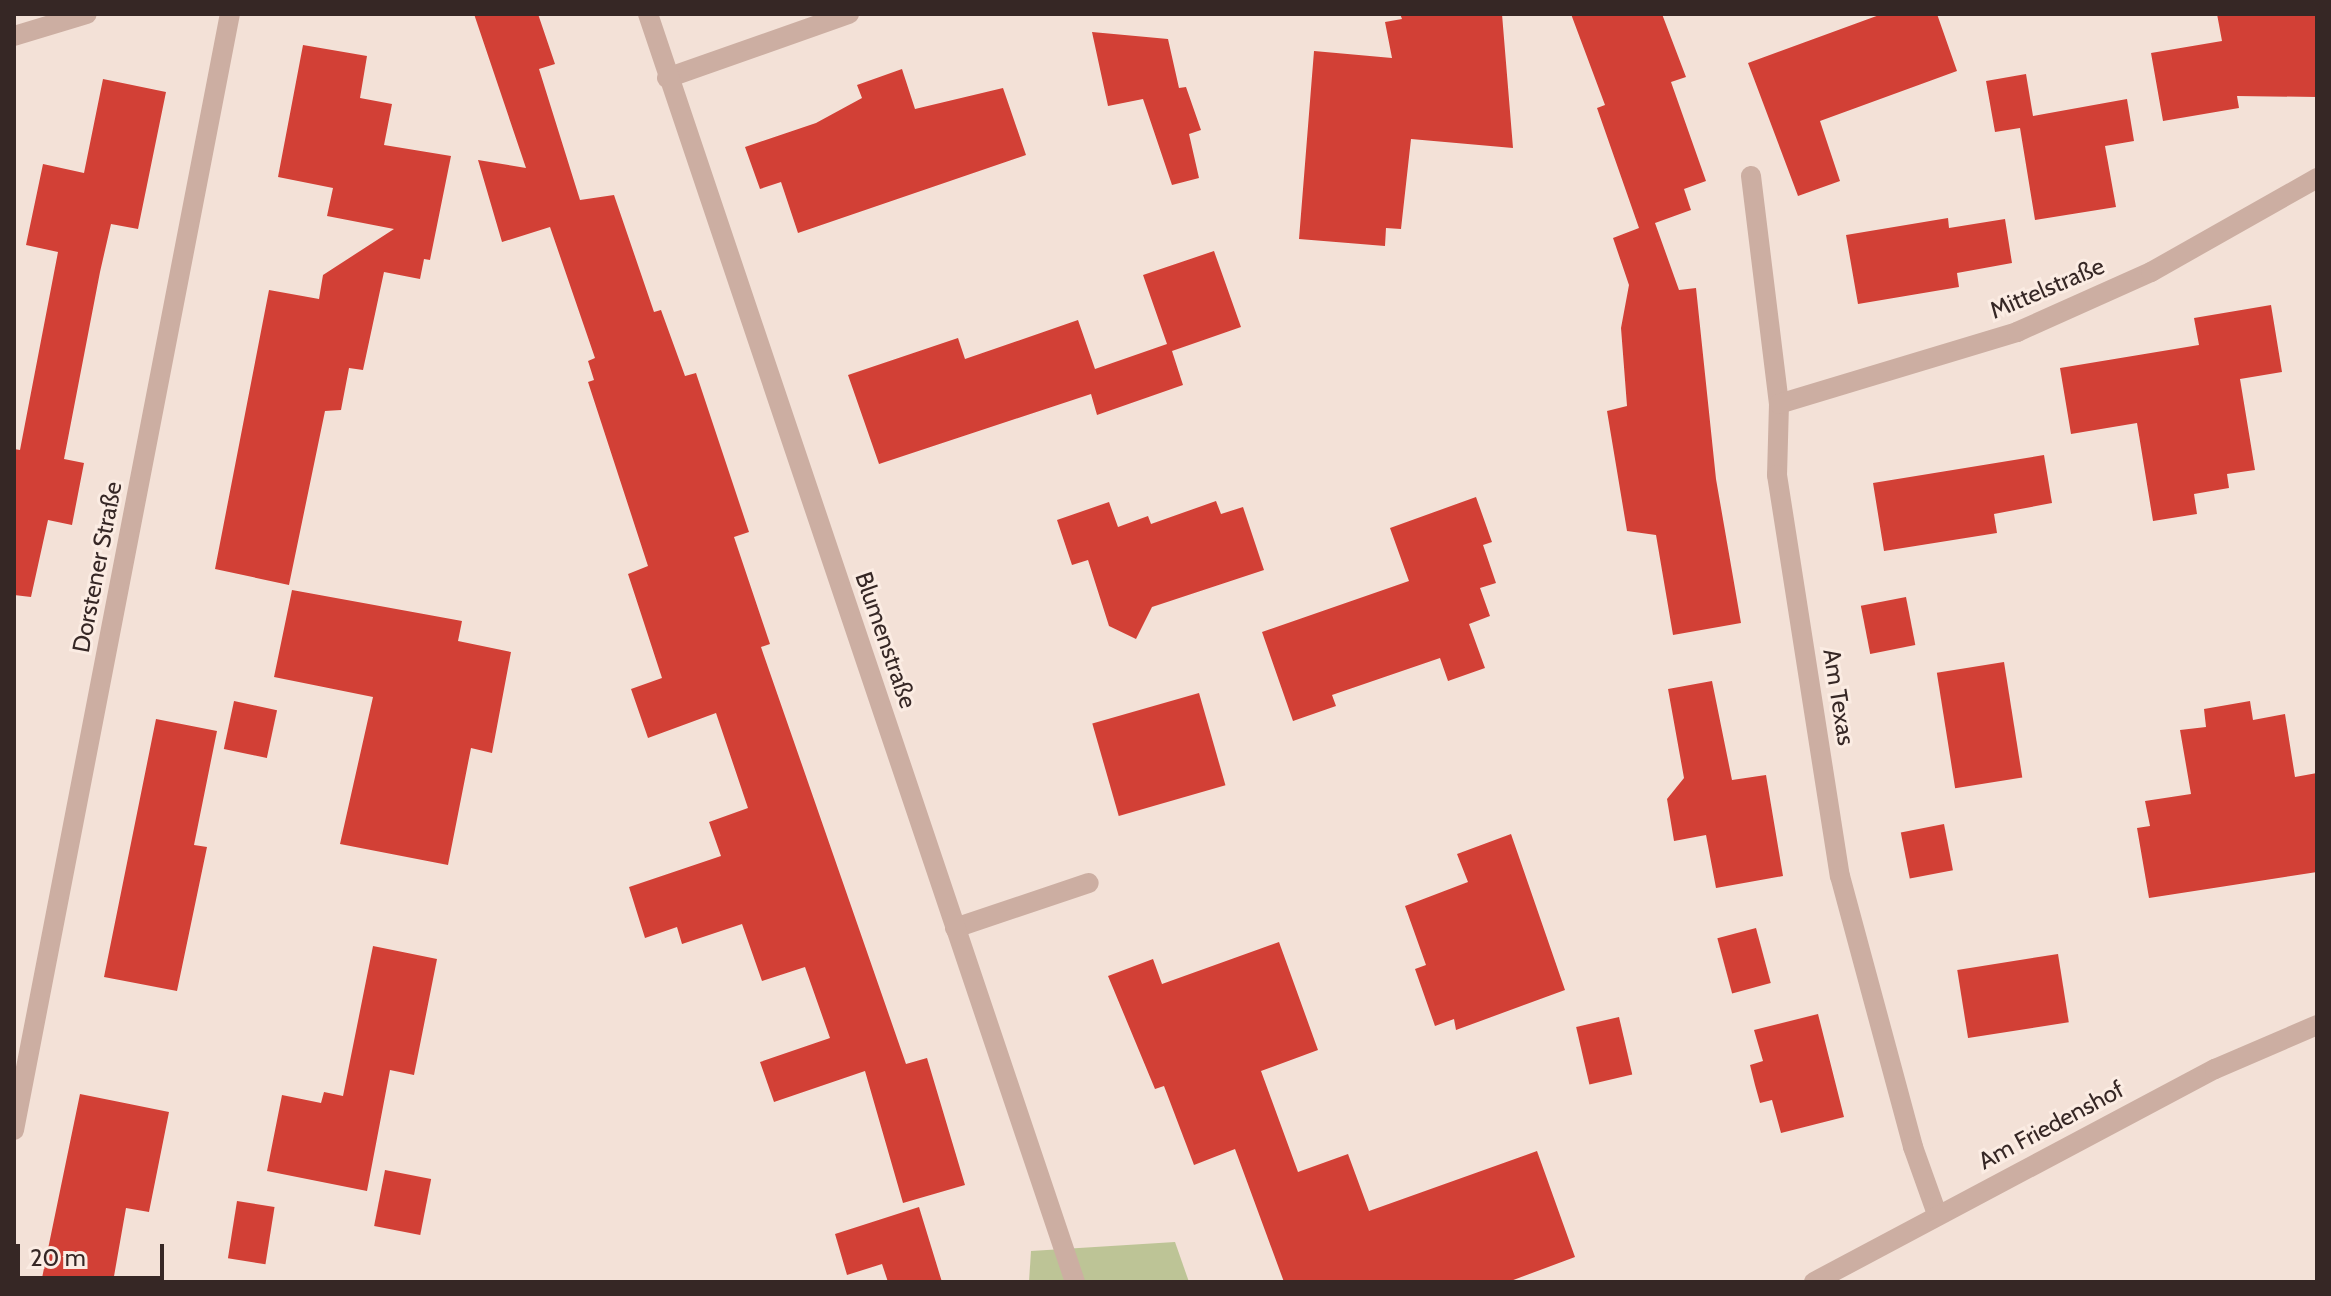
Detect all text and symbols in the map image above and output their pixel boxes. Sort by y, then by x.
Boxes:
street label: Mittelstraße [1986,251,2108,325]
street label: Dorstener Straße [66,479,128,655]
street label: Blumenstraße [849,568,923,712]
street label: Am Texas [1817,647,1861,747]
street label: Am Friedenshof [1973,1075,2129,1175]
scale bar [20,1228,168,1278]
text: 20 m [30,1243,86,1272]

